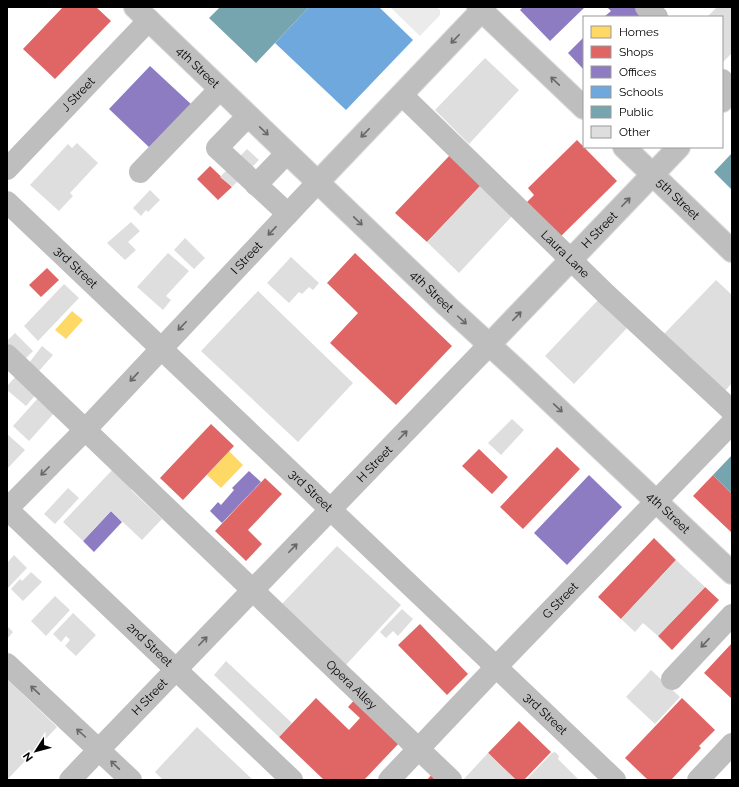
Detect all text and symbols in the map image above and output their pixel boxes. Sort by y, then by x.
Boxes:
legend [583,16,723,148]
text: Homes [619,25,659,39]
one-way arrow [450,34,460,44]
street label: 4th Street [173,43,222,91]
text: Shops [619,45,654,59]
text: Offices [619,65,656,79]
street label: J Street [58,74,98,115]
one-way arrow [551,77,561,86]
text: Schools [619,85,663,99]
text: Public [619,105,654,119]
text: Other [619,125,651,139]
one-way arrow [259,126,269,136]
one-way arrow [360,128,370,138]
street label: 5th Street [654,175,702,223]
one-way arrow [621,197,631,207]
street label: H Street [579,209,620,251]
one-way arrow [353,216,363,226]
one-way arrow [267,226,276,236]
street label: Laura Lane [538,228,592,281]
street label: I Street [228,239,265,277]
street label: 3rd Street [51,244,100,291]
street label: 4th Street [407,268,456,315]
one-way arrow [512,311,522,321]
one-way arrow [457,315,467,324]
one-way arrow [177,321,187,331]
one-way arrow [130,372,139,382]
one-way arrow [553,403,563,413]
one-way arrow [398,430,408,440]
street label: H Street [354,443,395,485]
one-way arrow [40,466,49,476]
street label: 3rd Street [286,467,335,514]
street label: 4th Street [644,489,693,536]
one-way arrow [288,543,298,553]
street label: G Street [540,580,581,622]
street label: 2nd Street [124,620,175,670]
one-way arrow [198,636,207,646]
one-way arrow [701,638,710,648]
street label: Opera Alley [323,657,380,713]
street label: H Street [129,676,170,718]
one-way arrow [30,685,40,695]
street label: 3rd Street [521,690,570,738]
one-way arrow [76,728,86,738]
north arrow [16,731,56,771]
text: N [21,749,36,764]
one-way arrow [110,760,120,770]

